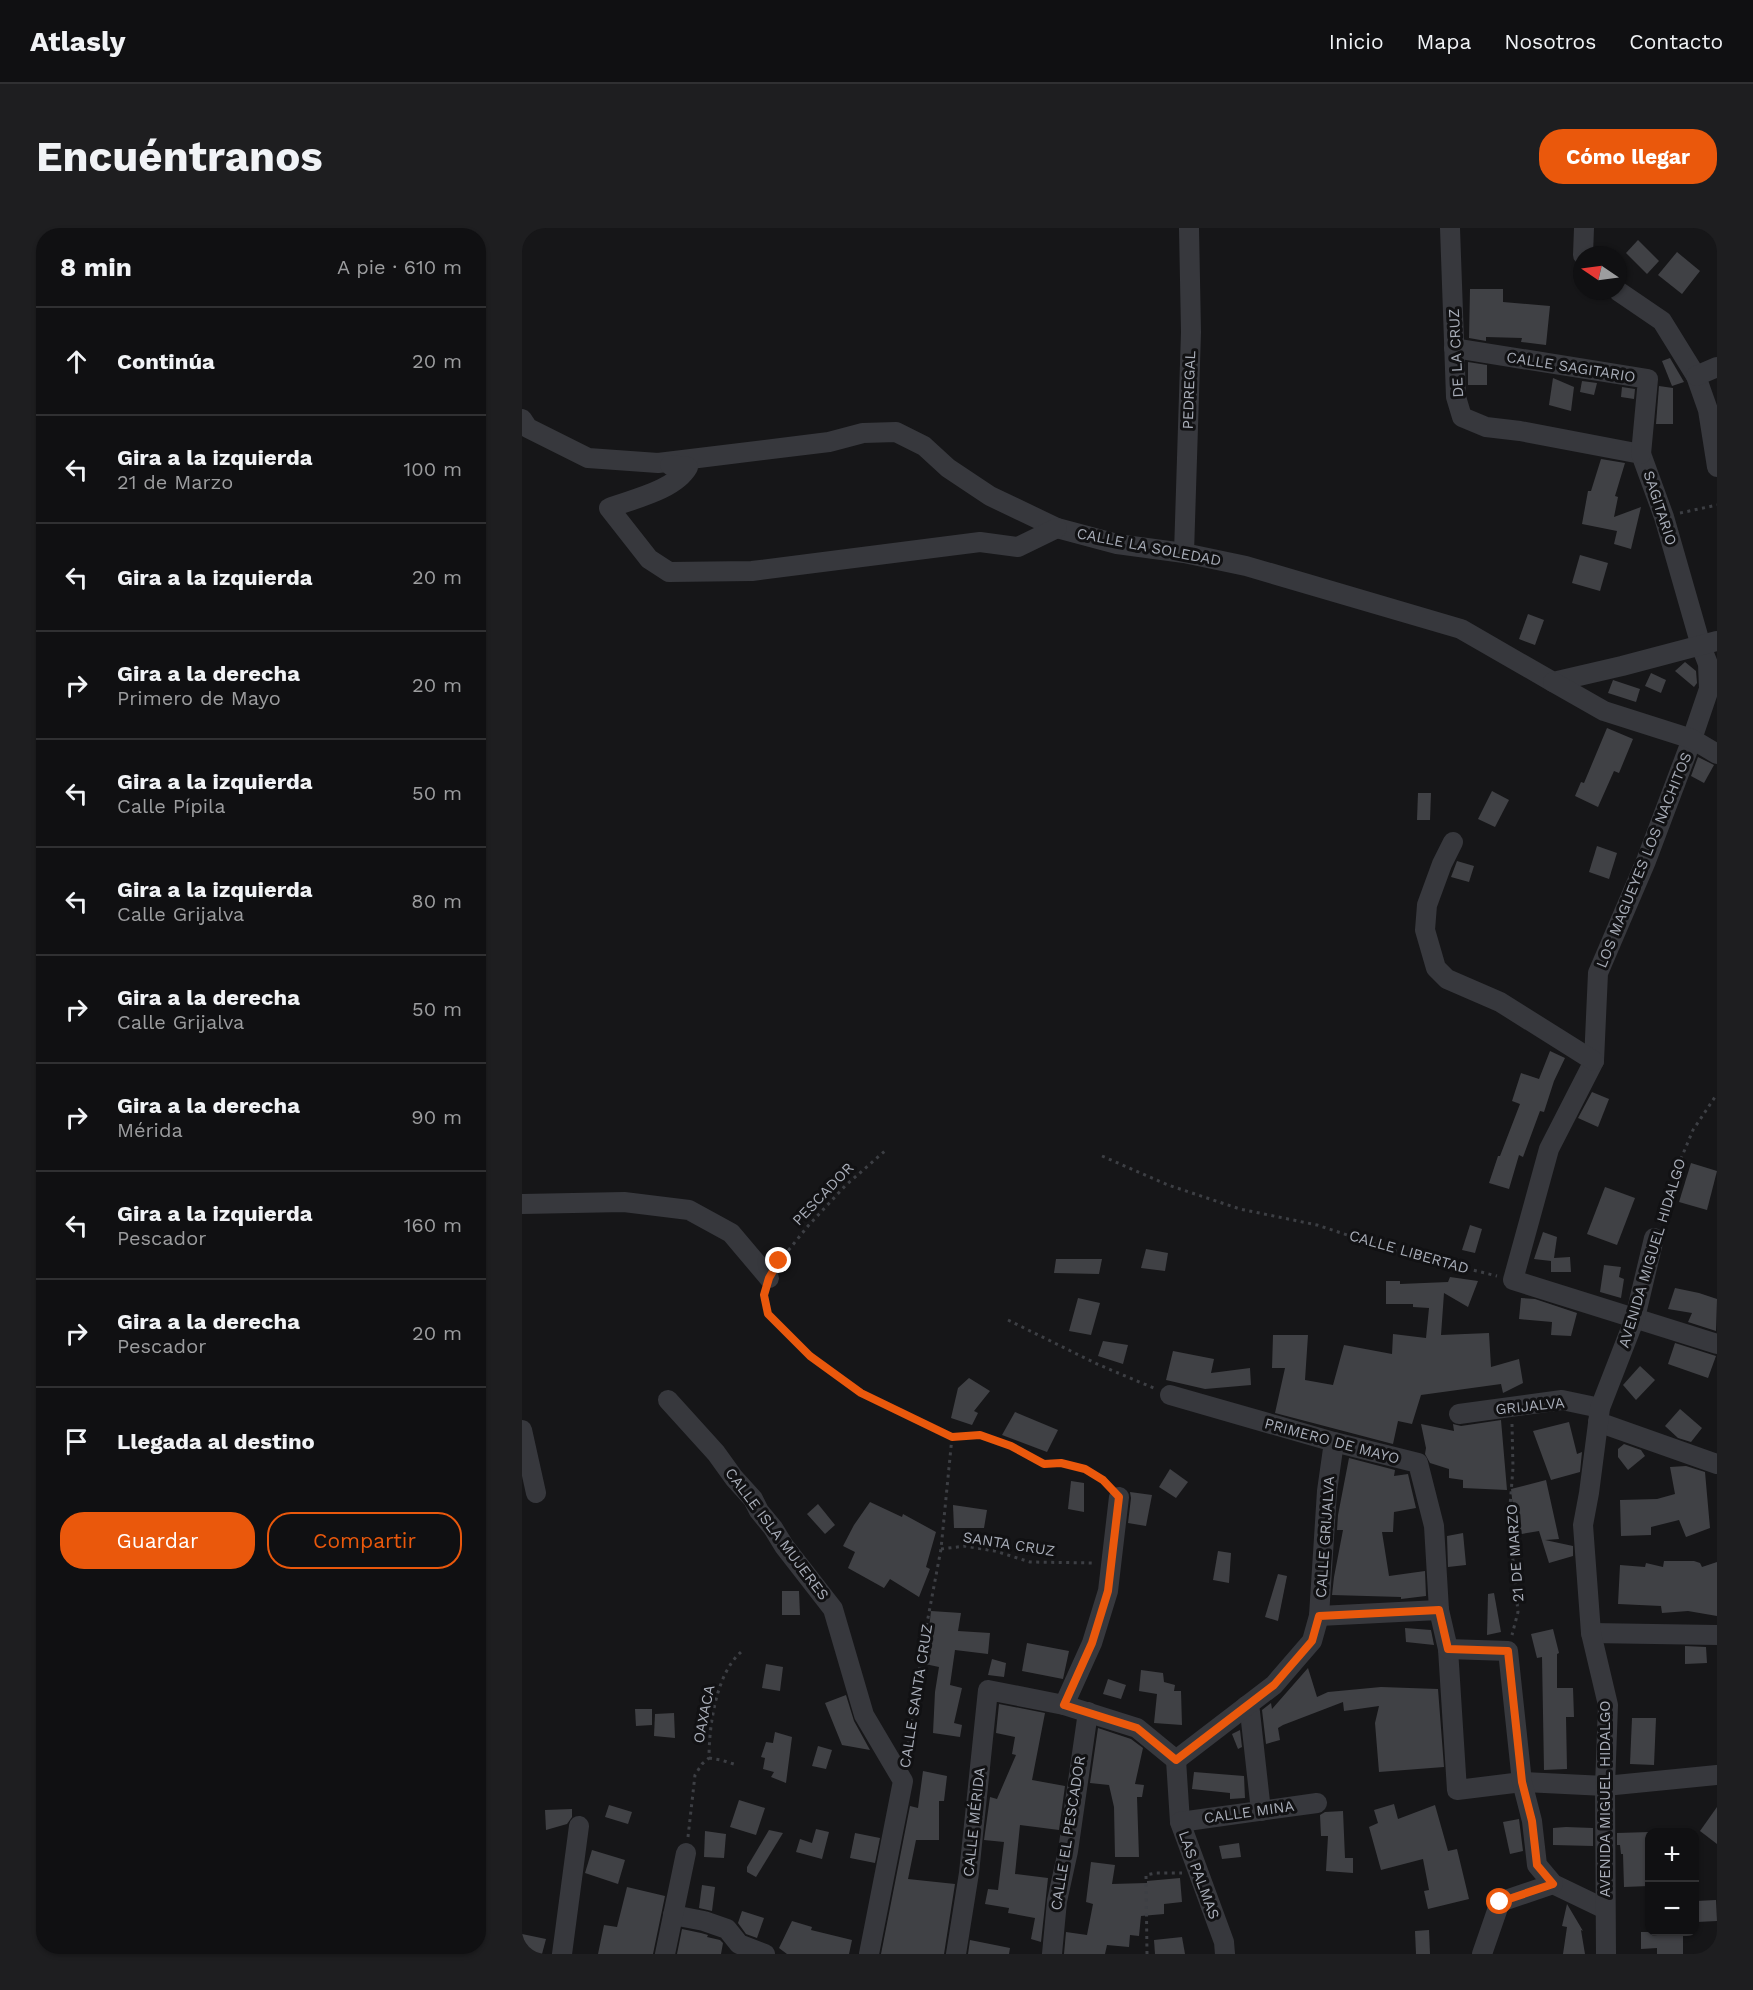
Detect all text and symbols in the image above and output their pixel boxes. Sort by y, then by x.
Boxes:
text: Atlasly [30,25,125,58]
text: Inicio [1329,29,1384,54]
text: Mapa [1417,29,1471,54]
text: Nosotros [1504,29,1596,54]
text: Contacto [1629,29,1723,54]
button: Cómo llegar [1539,129,1717,184]
text: Encuéntranos [36,132,323,181]
north arrow [1573,246,1627,300]
text: 8 min [60,252,132,282]
text: A pie · 610 m [337,255,462,279]
street label: DE LA CRUZ [1445,308,1467,398]
icon: ahead [60,345,93,378]
street label: CALLE SAGITARIO [1505,348,1637,386]
text: Continúa [117,349,215,374]
text: 20 m [412,349,462,373]
street label: PEDREGAL [1179,350,1199,430]
text: Gira a la izquierda [117,445,313,470]
icon: left [60,453,93,486]
text: 100 m [403,457,462,481]
street label: SAGITARIO [1639,468,1681,548]
text: 21 de Marzo [117,470,233,494]
street label: CALLE LA SOLEDAD [1075,524,1223,570]
icon: left [60,561,93,594]
text: Gira a la izquierda [117,565,313,590]
text: 20 m [412,565,462,589]
text: Gira a la derecha [117,661,300,686]
icon: right [60,669,93,702]
text: 20 m [412,673,462,697]
text: Primero de Mayo [117,686,281,710]
street label: LOS MAGUEYES LOS NACHITOS [1592,750,1696,970]
text: Gira a la izquierda [117,769,313,794]
icon: left [60,777,93,810]
text: 50 m [412,781,462,805]
text: Calle Pípila [117,794,225,818]
text: Gira a la izquierda [117,877,313,902]
icon: left [60,885,93,918]
text: 80 m [411,889,462,913]
text: Calle Grijalva [117,902,244,926]
text: Gira a la derecha [117,985,300,1010]
icon: right [60,993,93,1026]
text: 50 m [412,997,462,1021]
text: Calle Grijalva [117,1010,244,1034]
text: Gira a la derecha [117,1093,300,1118]
icon: right [60,1101,93,1134]
text: 90 m [411,1105,462,1129]
text: Mérida [117,1118,183,1142]
street label: AVENIDA MIGUEL HIDALGO [1615,1156,1689,1350]
street label: PESCADOR [789,1159,857,1229]
text: Gira a la izquierda [117,1201,313,1226]
icon: left [60,1209,93,1242]
text: 160 m [404,1213,462,1237]
text: Pescador [117,1226,206,1250]
street label: CALLE LIBERTAD [1347,1226,1471,1278]
route end [765,1247,791,1273]
text: Gira a la derecha [117,1309,300,1334]
icon: right [60,1317,93,1350]
text: 20 m [412,1321,462,1345]
text: Pescador [117,1334,206,1358]
street label: GRIJALVA [1495,1393,1566,1419]
street label: PRIMERO DE MAYO [1263,1414,1401,1468]
icon: arrive [60,1425,93,1458]
text: Llegada al destino [117,1429,315,1454]
street label: CALLE ISLA MUJERES [721,1464,833,1604]
street label: CALLE GRIJALVA [1312,1475,1338,1599]
street label: 21 DE MARZO [1503,1503,1527,1603]
button: Guardar [60,1512,255,1569]
button: Compartir [267,1512,462,1569]
street label: SANTA CRUZ [962,1528,1056,1560]
street label: CALLE SANTA CRUZ [896,1623,936,1769]
street label: OAXACA [690,1683,718,1745]
street label: AVENIDA MIGUEL HIDALGO [1596,1700,1614,1898]
street label: CALLE EL PESCADOR [1047,1754,1089,1912]
street label: CALLE MÉRIDA [959,1766,989,1878]
street label: CALLE MINA [1203,1797,1295,1827]
street label: LAS PALMAS [1175,1828,1223,1922]
map controls [1645,1828,1699,1936]
button: + [1645,1828,1699,1882]
button: − [1645,1882,1699,1936]
route start [1486,1888,1512,1914]

